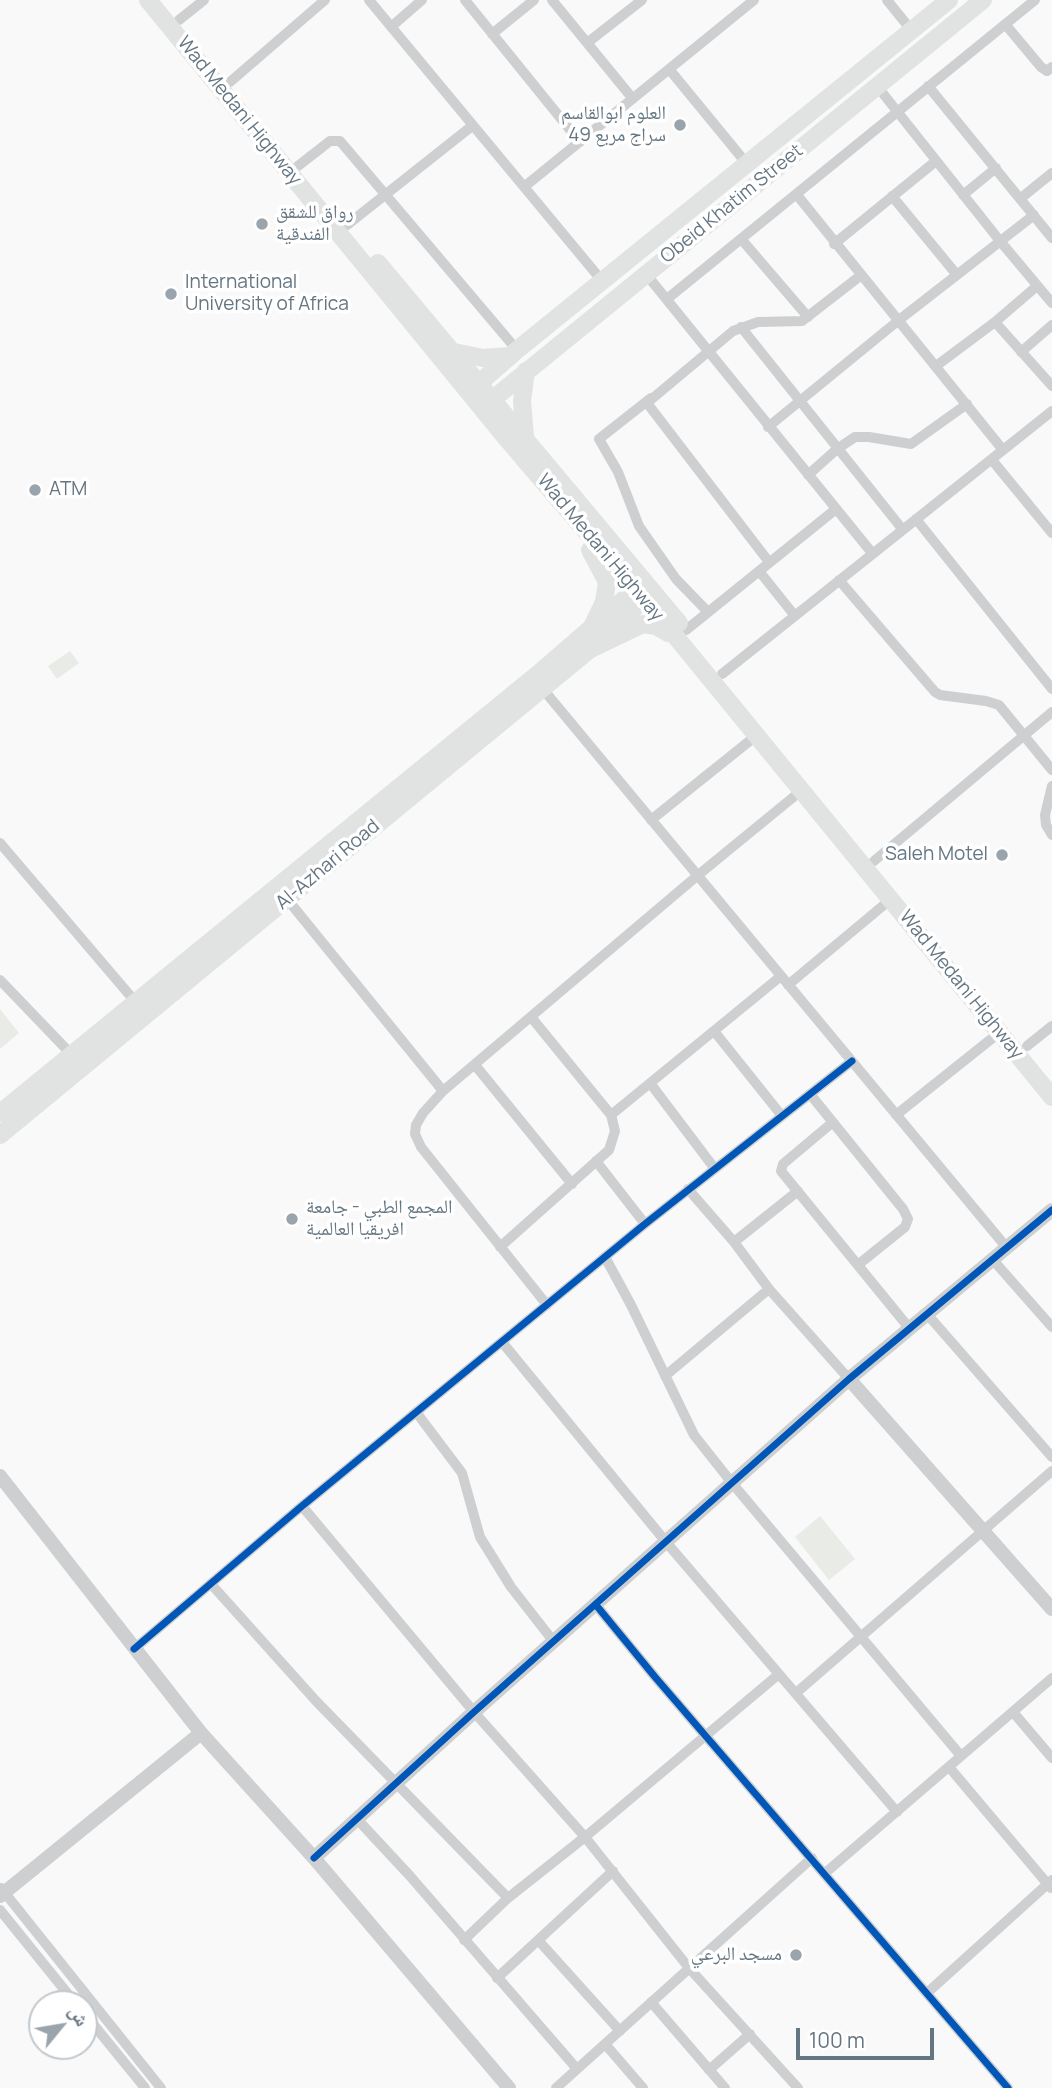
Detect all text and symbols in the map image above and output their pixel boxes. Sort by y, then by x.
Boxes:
street label: Wad Medani Highway [172,32,306,190]
place label: العلوم ابوالقاسم سراج مربع 49 [561,103,666,147]
marker: العلوم ابوالقاسم سراج مربع 49 [672,117,688,133]
street label: Obeid Khatim Street [656,140,808,268]
place label: رواق للشقق الفندقية [276,202,354,246]
marker: رواق للشقق الفندقية [254,216,270,232]
place label: International University of Africa [185,272,349,316]
marker: International University of Africa [163,286,179,302]
street label: Wad Medani Highway [532,470,668,626]
place label: ATM [49,479,87,501]
marker: ATM [27,482,43,498]
street label: Al-Azhari Road [272,815,384,915]
place label: Saleh Motel [885,844,988,866]
marker: Saleh Motel [994,847,1010,863]
street label: Wad Medani Highway [894,906,1028,1064]
place label: المجمع الطبي - جامعة افريقيا العالمية [306,1197,452,1241]
marker: المجمع الطبي - جامعة افريقيا العالمية [284,1211,300,1227]
place label: مسجد البرعي [691,1944,782,1966]
marker: مسجد البرعي [788,1947,804,1963]
north arrow [28,1990,98,2060]
text: ش [63,2000,96,2031]
scale bar [800,2014,938,2058]
text: 100 m [809,2026,865,2054]

